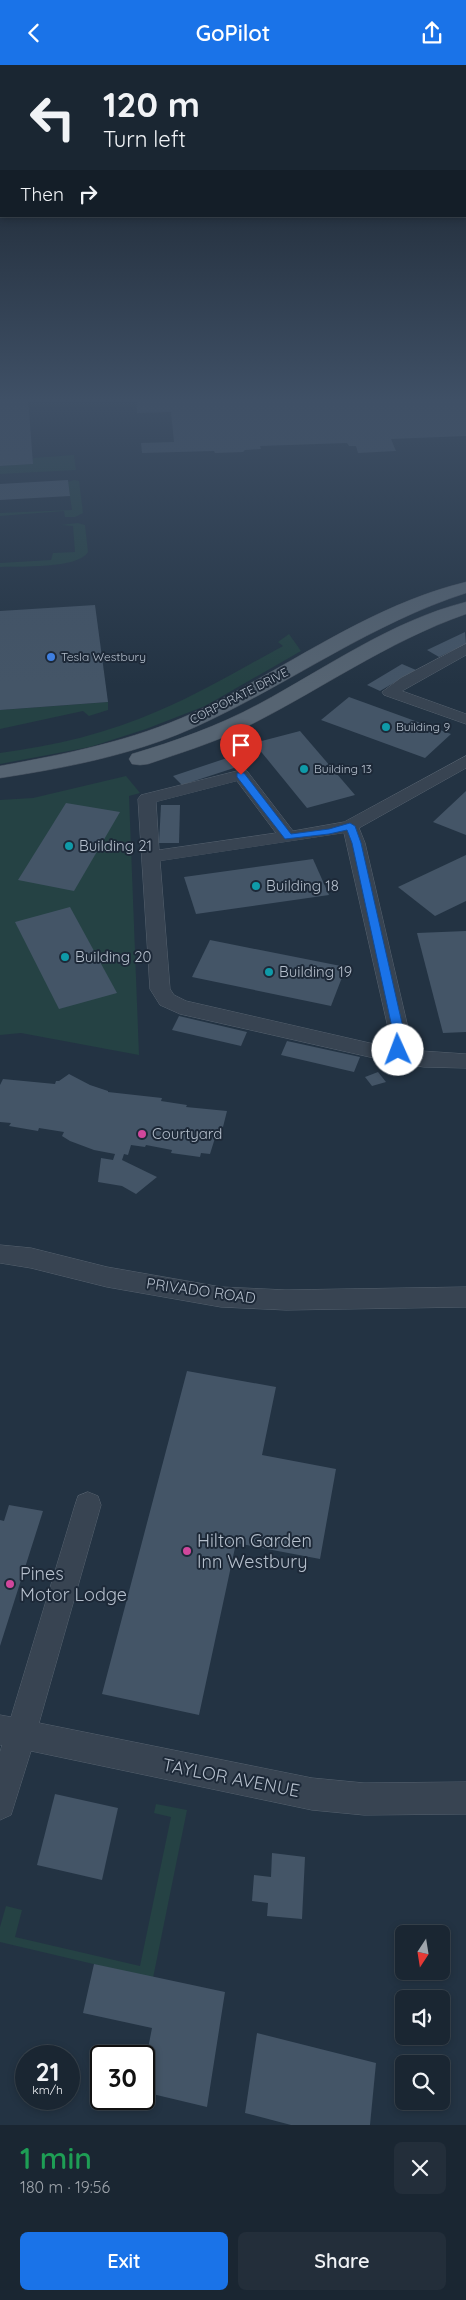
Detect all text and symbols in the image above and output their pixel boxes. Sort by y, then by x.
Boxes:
icon: back [20,19,48,47]
text: GoPilot [196,19,270,47]
icon: share [418,19,446,47]
text: 120 m [103,82,200,126]
icon: left [20,85,85,150]
text: Turn left [103,125,186,153]
icon: right [74,180,102,208]
text: Then [20,182,64,206]
place label: Tesla Westbury [61,649,146,664]
marker: Tesla Westbury [45,651,57,663]
street label: CORPORATE DRIVE [187,664,291,727]
place label: Building 9 [396,719,450,734]
marker: Building 9 [380,721,392,733]
pin [220,724,262,775]
icon: arrive [227,731,255,759]
place label: Building 13 [314,761,372,776]
marker: Building 13 [298,763,310,775]
place label: Building 21 [79,836,152,855]
marker: Building 21 [63,840,75,852]
place label: Building 18 [266,876,339,895]
marker: Building 18 [250,880,262,892]
place label: Building 20 [75,947,152,966]
marker: Building 20 [59,951,71,963]
place label: Building 19 [279,962,352,981]
marker: Building 19 [263,966,275,978]
position arrow [371,1023,423,1075]
place label: Courtyard [152,1124,222,1143]
marker: Courtyard [136,1128,148,1140]
street label: PRIVADO ROAD [145,1273,257,1308]
place label: Hilton Garden Inn Westbury [197,1529,312,1573]
marker: Hilton Garden Inn Westbury [181,1545,193,1557]
place label: Pines Motor Lodge [20,1562,127,1606]
marker: Pines Motor Lodge [4,1578,16,1590]
street label: TAYLOR AVENUE [160,1753,302,1802]
north arrow [395,1925,450,1980]
map controls [395,1925,450,2110]
button: sound [395,1990,450,2045]
speed limit sign: 30 [90,2045,155,2110]
button: search [395,2055,450,2110]
text: 21 [36,2056,59,2087]
text: km/h [32,2082,63,2097]
text: 1 min [20,2139,92,2177]
button: close [394,2142,446,2194]
text: 180 m · 19:56 [20,2177,110,2197]
button: Exit [20,2232,228,2290]
button: Share [238,2232,446,2290]

